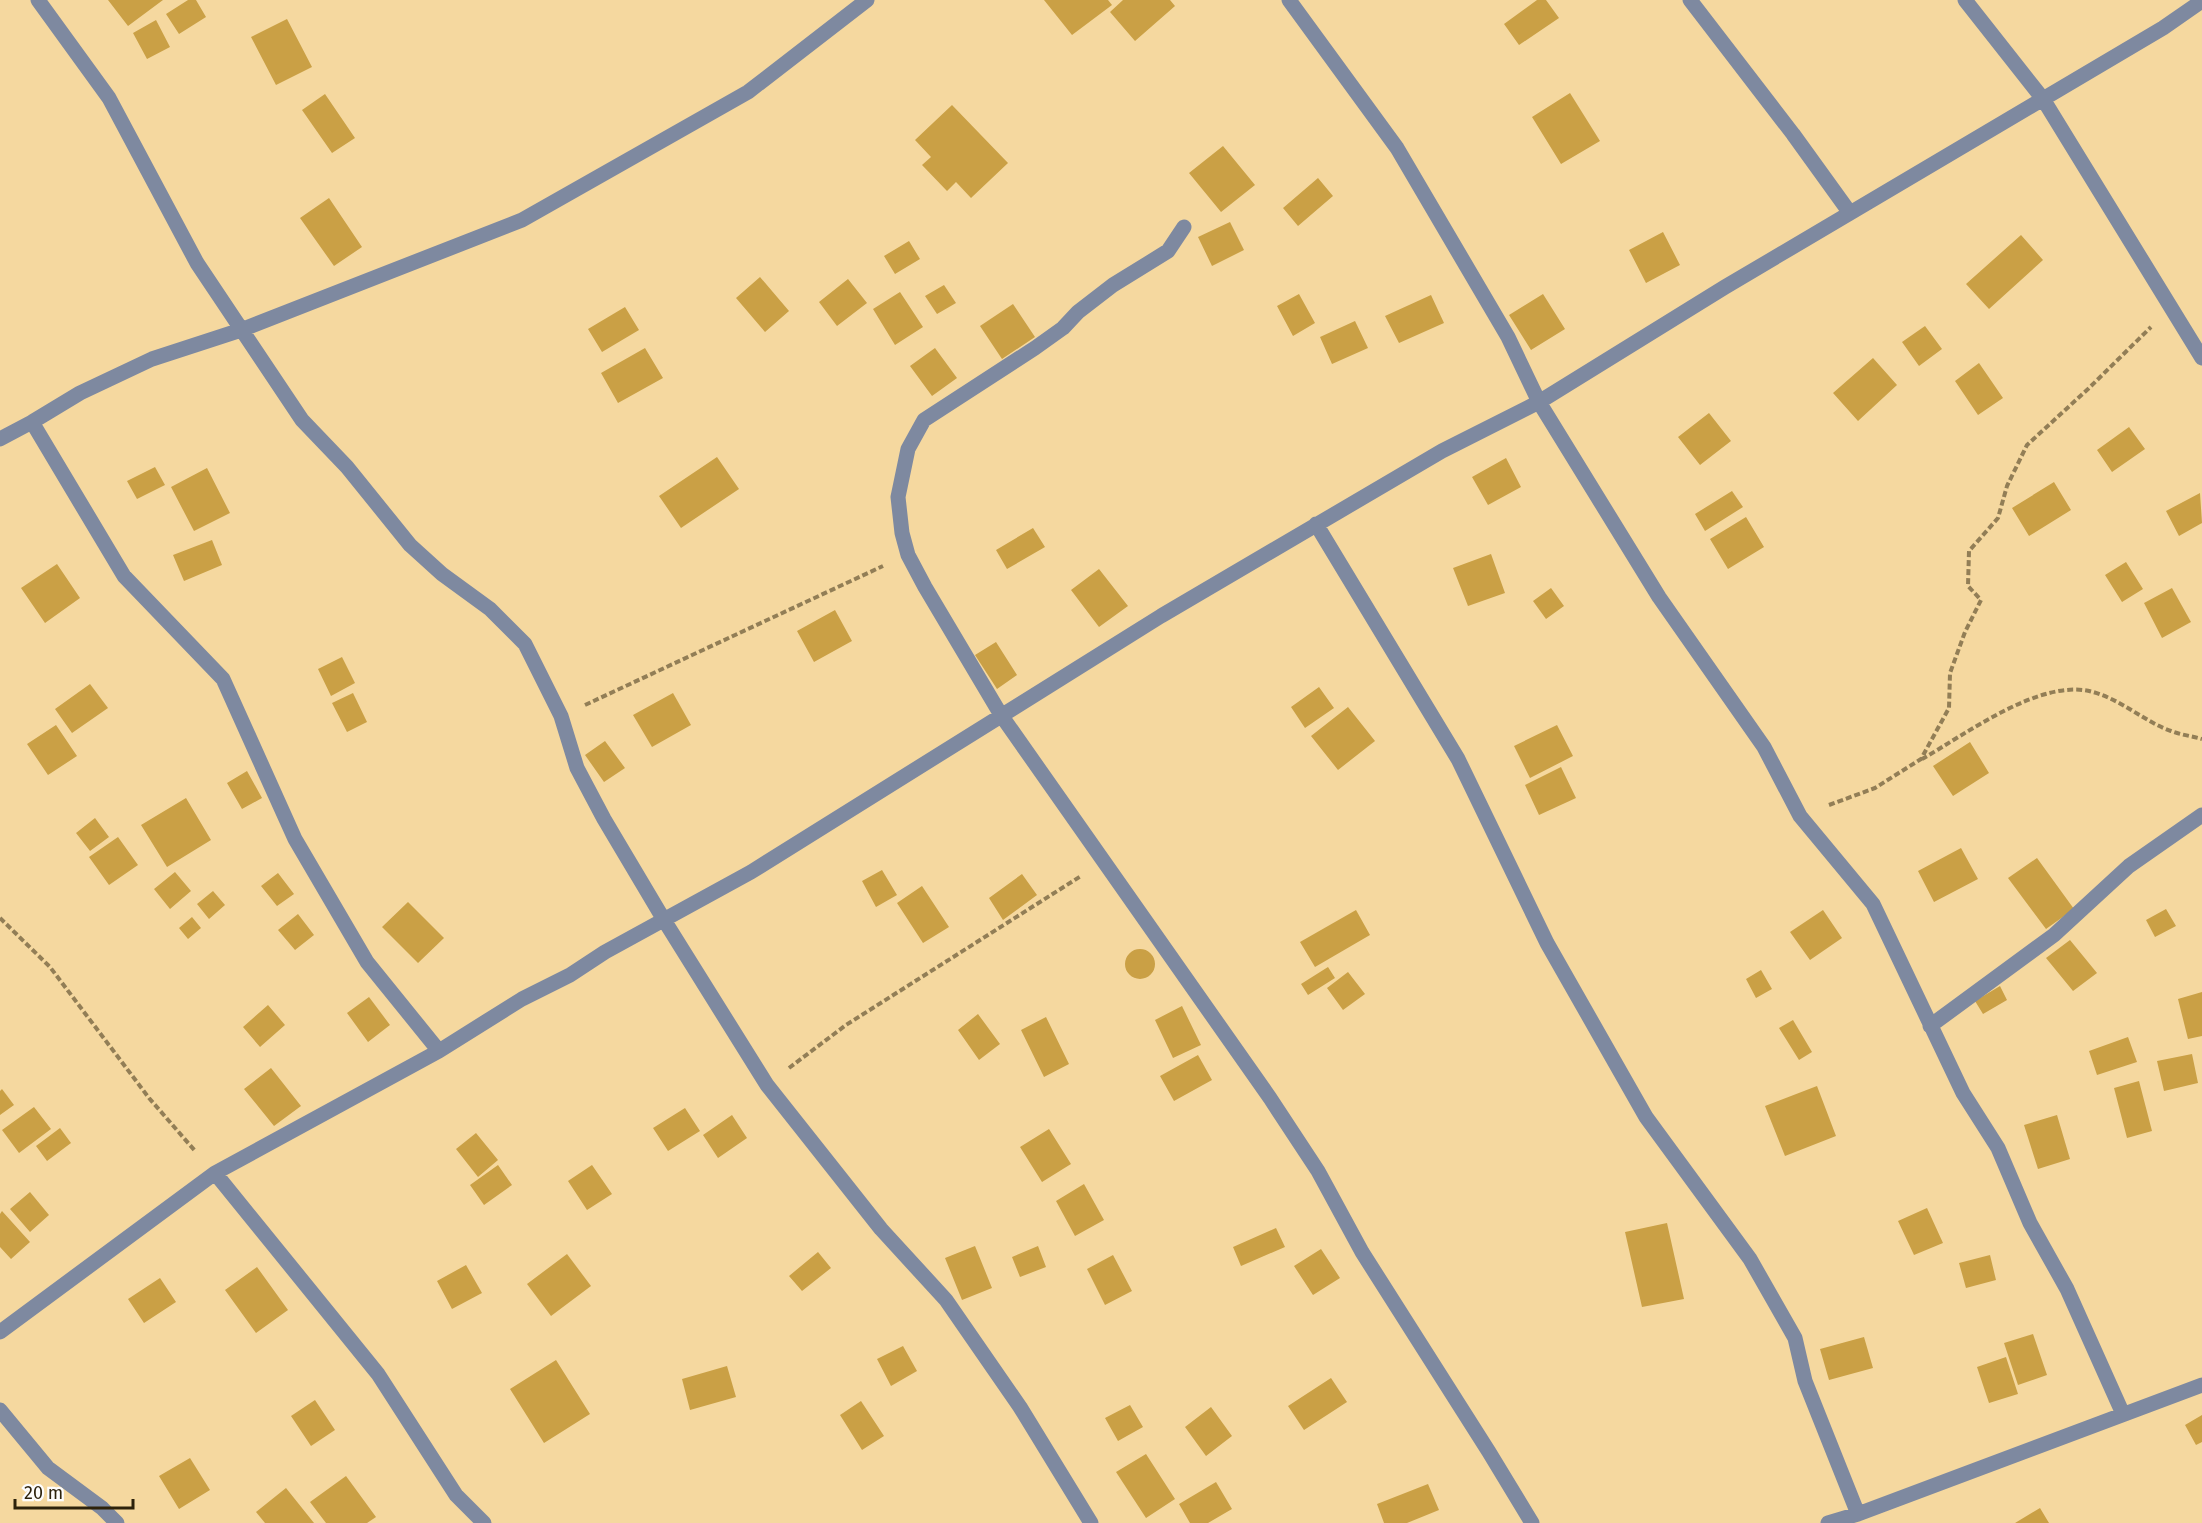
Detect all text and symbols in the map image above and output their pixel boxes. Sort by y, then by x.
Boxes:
scale bar [15,1472,134,1510]
text: 20 m [24,1482,63,1504]

